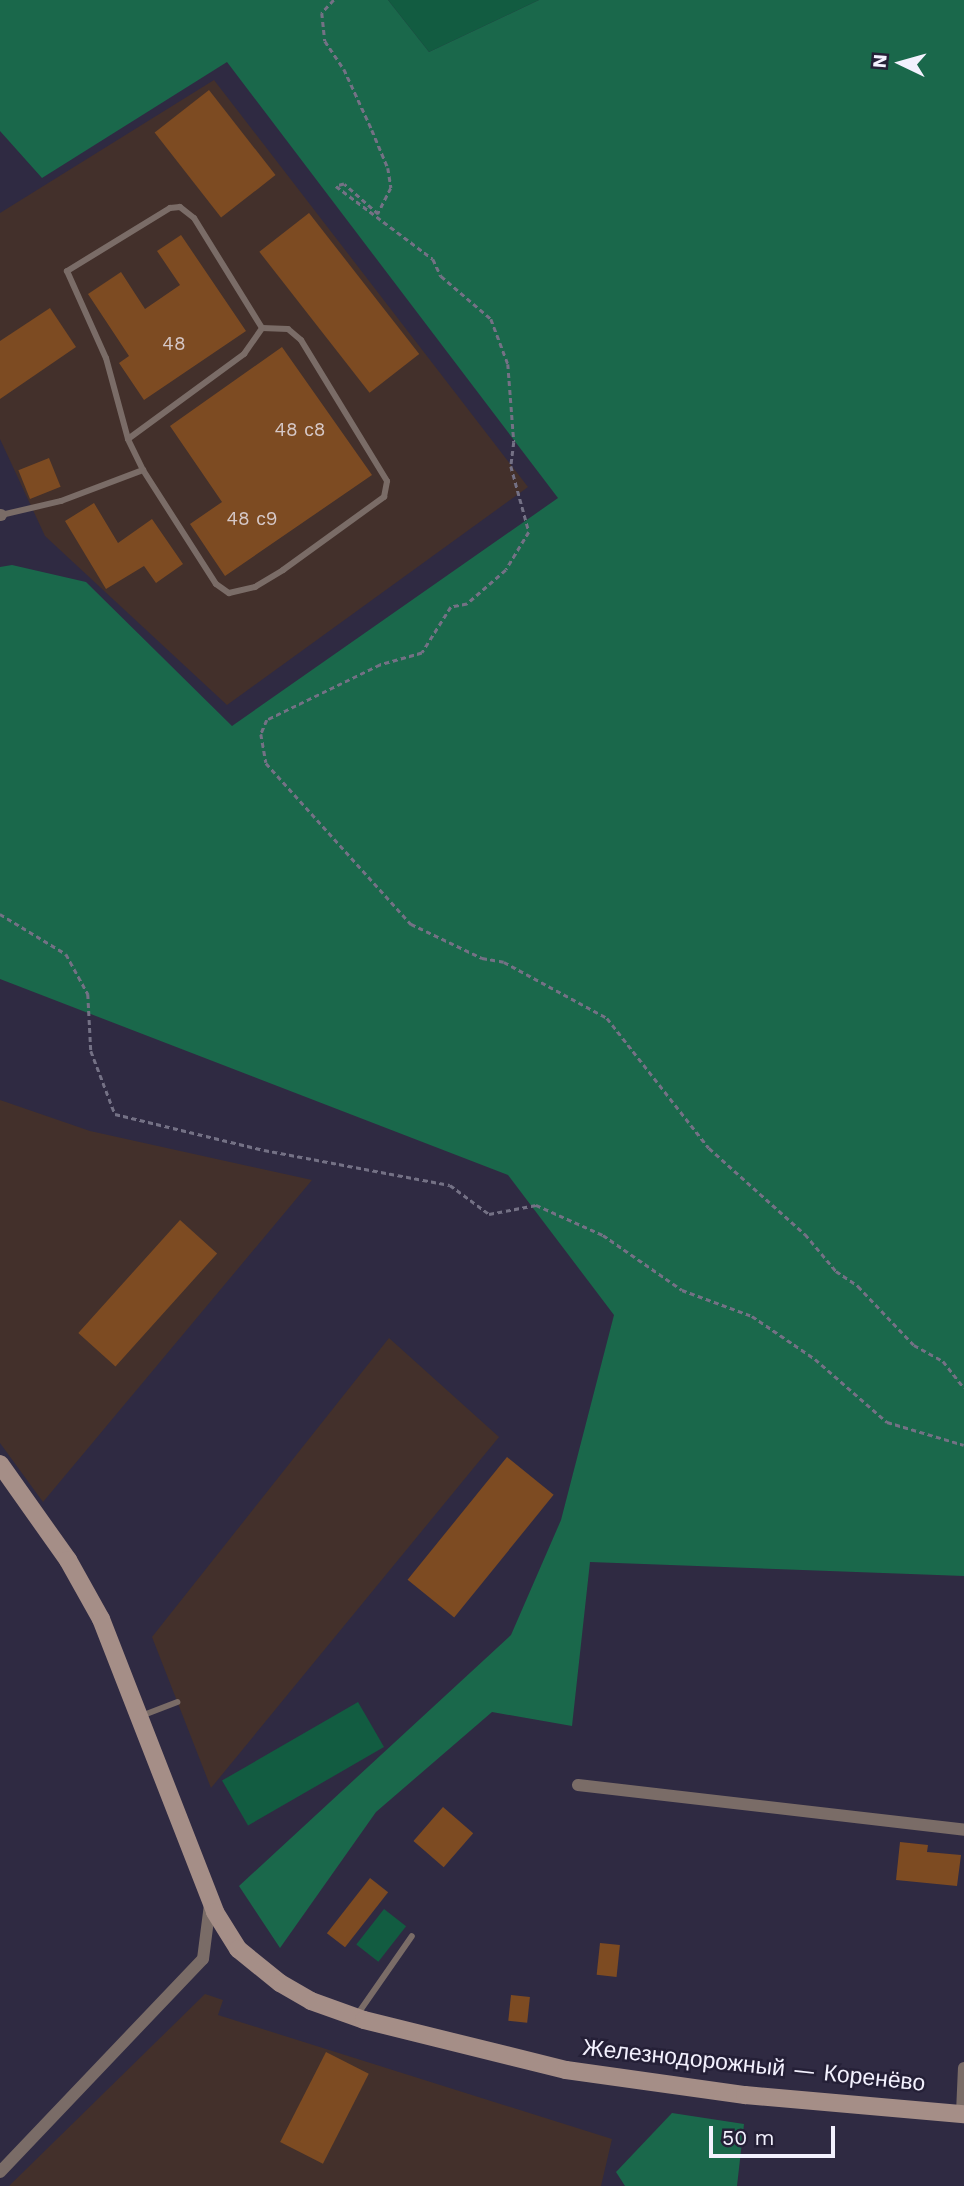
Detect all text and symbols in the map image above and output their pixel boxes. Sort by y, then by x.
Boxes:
north arrow [866,28,936,98]
text: N [868,53,892,69]
house number: 48 [162,333,186,355]
house number: 48 с8 [275,419,325,441]
house number: 48 с9 [226,508,278,530]
street label: Железнодорожный — Коренёво [581,2034,927,2098]
scale bar [712,2112,838,2156]
text: 50 m [722,2125,774,2150]

